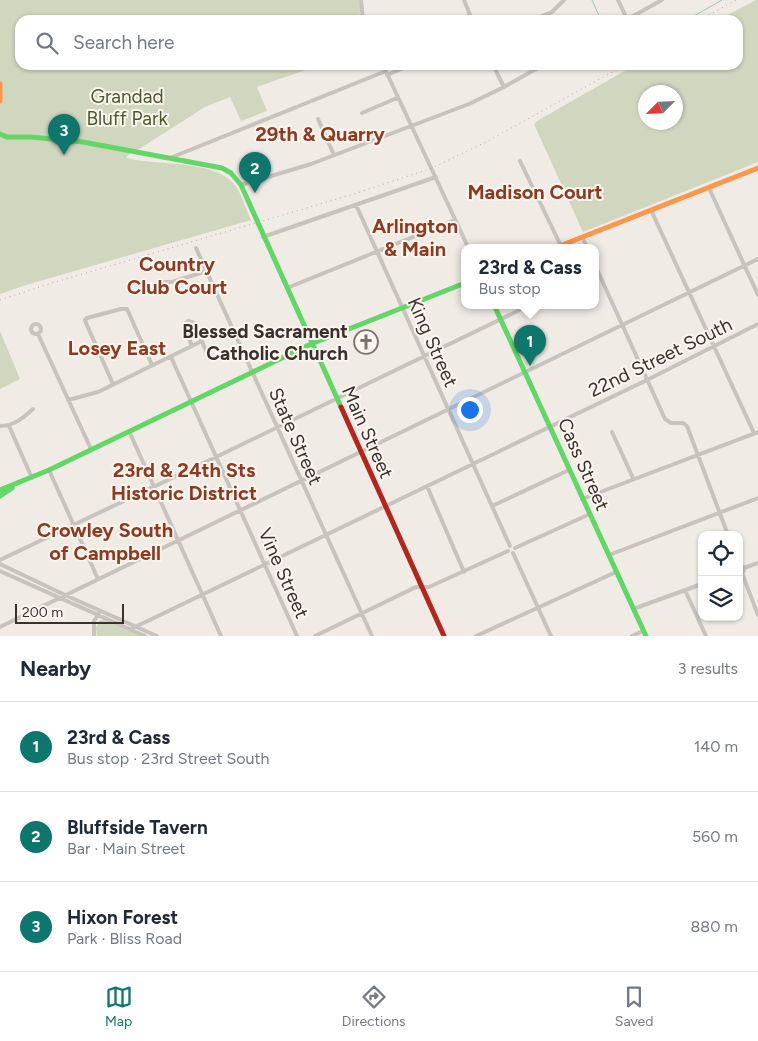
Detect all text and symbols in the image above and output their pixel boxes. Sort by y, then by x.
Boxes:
search box [15,15,743,70]
icon: search [33,29,61,57]
text: Search here [73,31,175,54]
park label: Grandad Bluff Park [86,85,168,130]
north arrow [638,85,683,130]
pin: 3 [48,114,80,155]
district label: 29th & Quarry [255,122,385,146]
pin: 2 [239,152,271,193]
district label: Madison Court [467,180,603,204]
district label: Arlington & Main [372,214,458,261]
popup [461,244,599,309]
district label: Country Club Court [127,252,227,299]
text: 23rd & Cass [479,256,582,279]
text: Bus stop [479,279,541,298]
street label: King Street [403,294,463,391]
street label: 22nd Street South [585,313,736,402]
place label: Blessed Sacrament Catholic Church [182,320,348,365]
pin: 1 [514,325,546,366]
church icon: Blessed Sacrament Catholic Church [353,329,379,355]
district label: Losey East [68,336,166,360]
street label: Main Street [337,382,398,482]
street label: State Street [264,384,327,488]
your location [457,397,483,423]
street label: Cass Street [553,414,614,514]
district label: 23rd & 24th Sts Historic District [111,458,257,505]
district label: Crowley South of Campbell [37,518,173,565]
street label: Vine Street [253,524,314,622]
map controls [698,531,743,621]
button: locate [698,531,743,576]
button: layers [698,576,743,621]
scale bar [15,601,124,624]
text: 200 m [22,604,63,621]
text: Nearby [20,656,91,681]
text: 3 results [678,659,738,678]
text: 23rd & Cass [67,726,170,749]
text: 1 [33,737,39,756]
text: 140 m [694,737,738,756]
text: Bus stop · 23rd Street South [67,749,269,768]
text: Bluffside Tavern [67,816,208,839]
text: 2 [31,827,41,846]
text: 560 m [692,827,738,846]
text: Bar · Main Street [67,839,185,858]
text: Hixon Forest [67,906,178,929]
text: 3 [32,917,40,936]
text: 880 m [691,917,738,936]
text: Park · Bliss Road [67,929,182,948]
tab: Map [105,983,133,1030]
tab: Directions [342,983,406,1030]
tab: Saved [615,983,653,1030]

